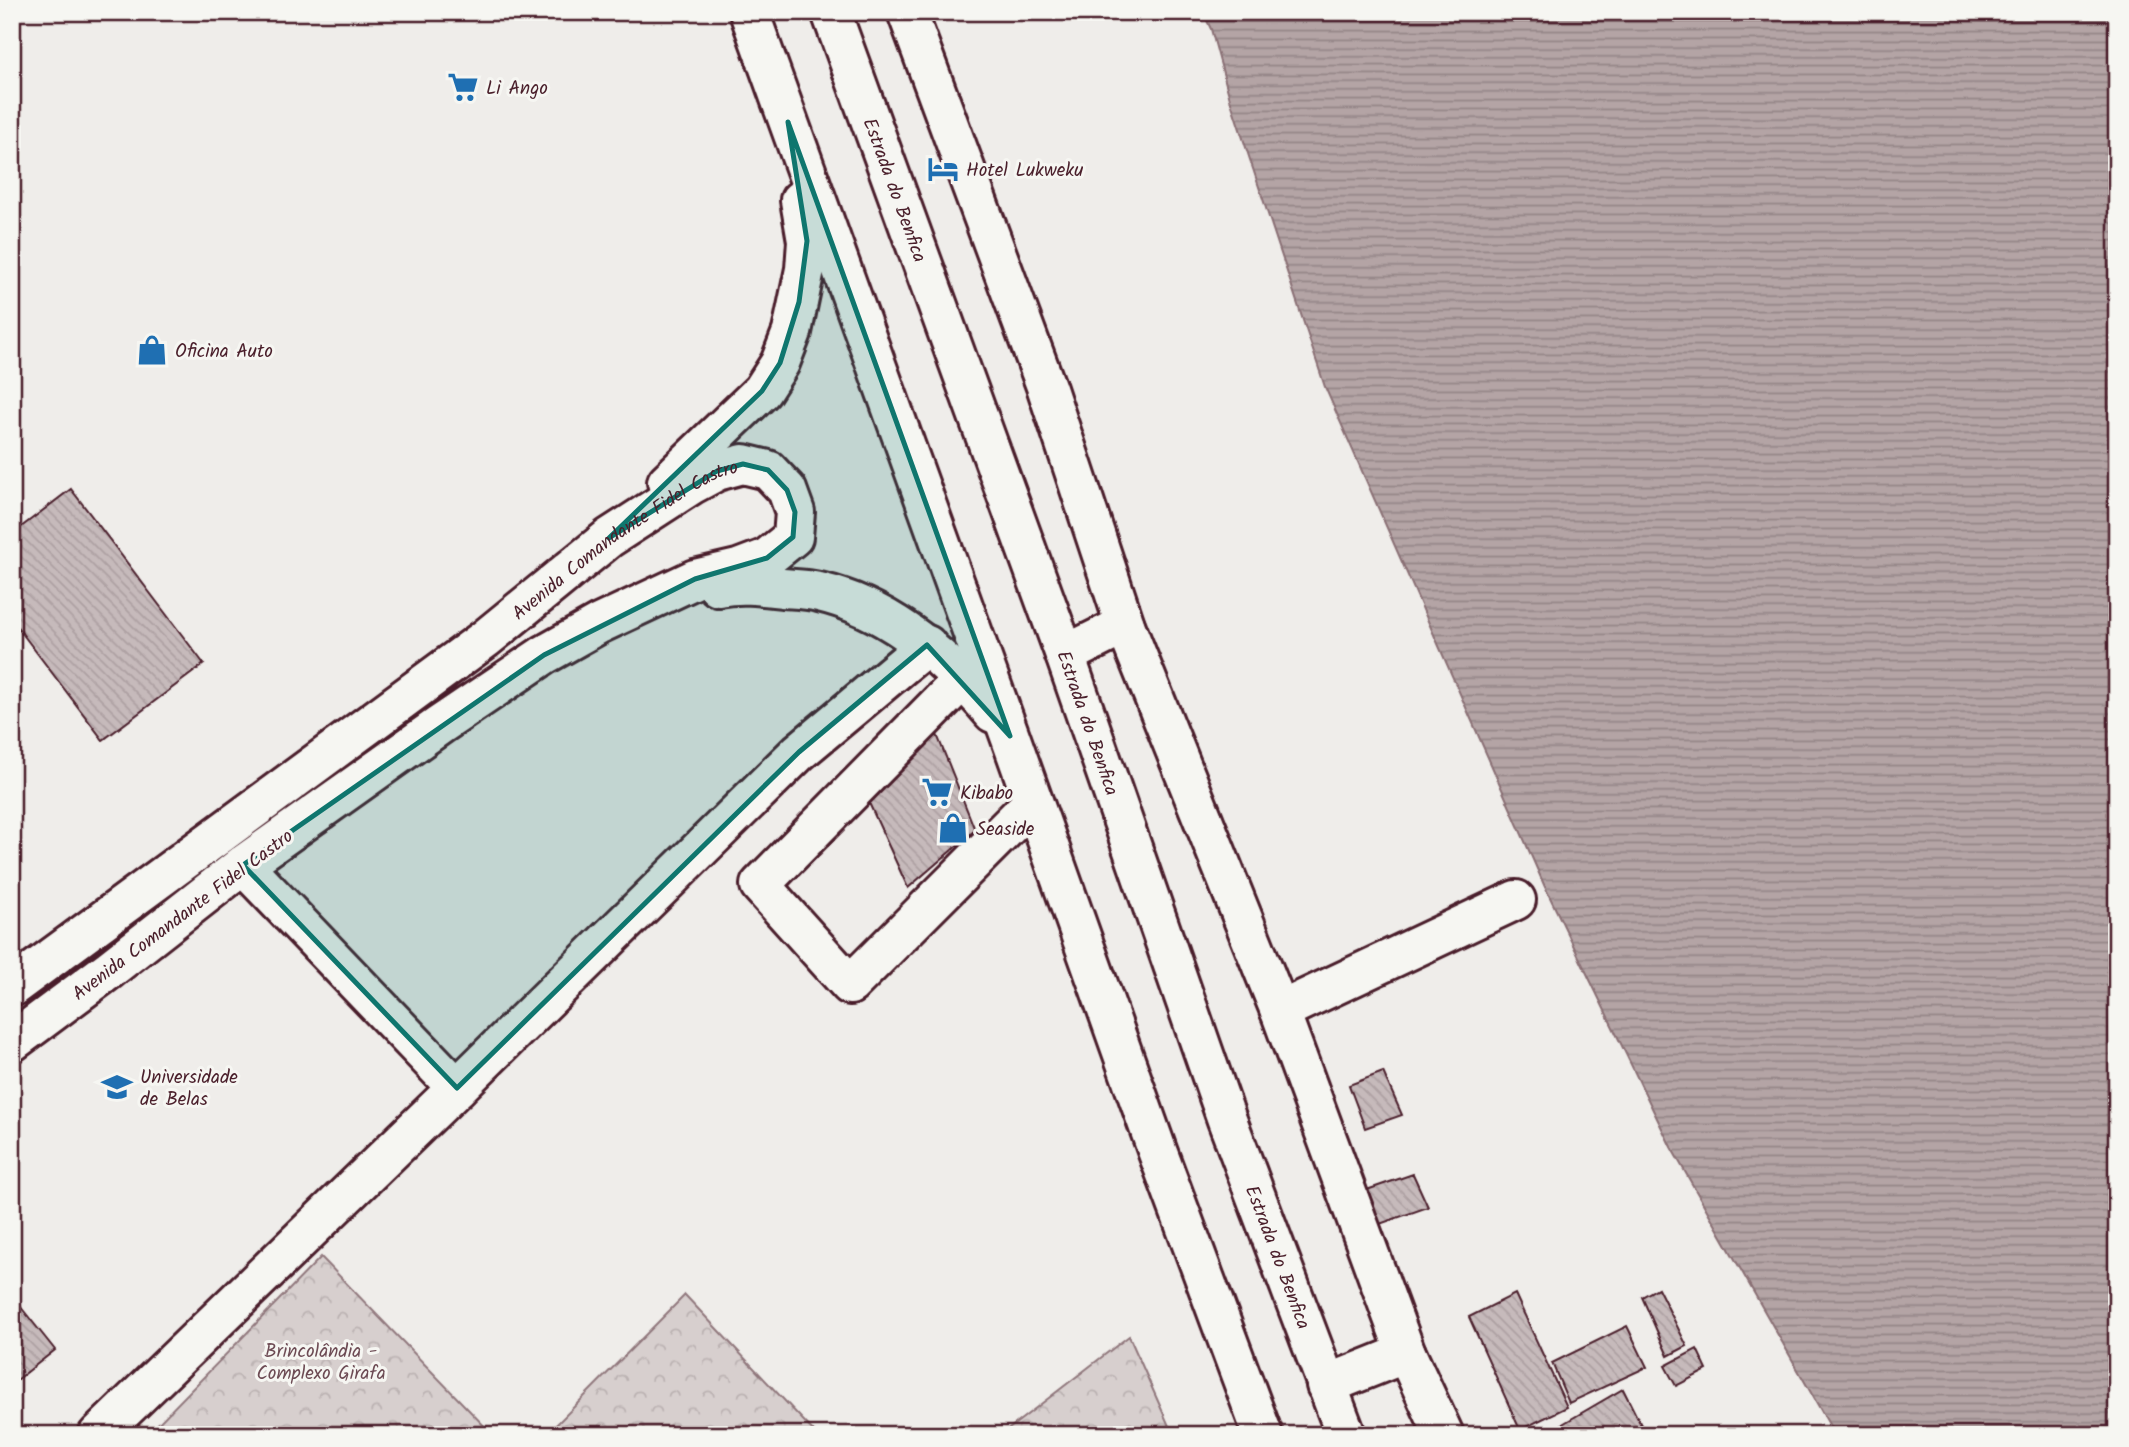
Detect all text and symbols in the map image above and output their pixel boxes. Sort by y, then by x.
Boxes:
supermarket icon: Li Ango [446,70,480,104]
place label: Li Ango [486,74,548,104]
street label: Estrada do Benfica [854,114,934,267]
hotel icon: Hotel Lukweku [926,152,960,186]
place label: Hotel Lukweku [966,156,1083,186]
shop icon: Oficina Auto [135,333,169,367]
place label: Oficina Auto [175,337,273,367]
street label: Avenida Comandante Fidel Castro [506,453,742,629]
street label: Estrada do Benfica [1048,647,1126,800]
supermarket icon: Kibabo [920,775,954,809]
place label: Kibabo [960,779,1013,809]
shop icon: Seaside [936,811,970,845]
place label: Seaside [976,815,1035,845]
street label: Avenida Comandante Fidel Castro [66,822,300,1009]
place label: Universidade de Belas [140,1063,238,1115]
school or university icon: Universidade de Belas [100,1070,134,1104]
street label: Estrada do Benfica [1236,1181,1318,1334]
park label: Brincolândia - Complexo Girafa [256,1337,386,1389]

